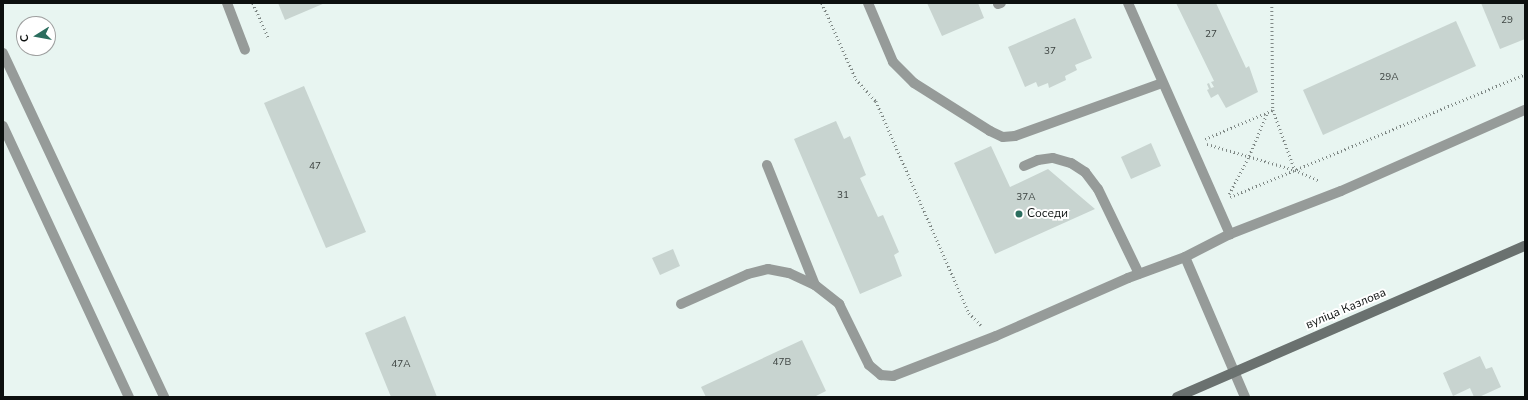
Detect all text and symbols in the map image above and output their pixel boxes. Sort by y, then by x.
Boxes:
house number: 29 [1501,15,1513,27]
north arrow [16,16,56,56]
house number: 27 [1205,29,1217,41]
text: С [17,33,33,43]
house number: 37 [1044,46,1056,58]
house number: 29А [1379,72,1399,84]
house number: 47 [309,161,321,173]
house number: 31 [837,190,849,202]
house number: 37А [1016,192,1036,204]
place label: Соседи [1027,207,1068,221]
marker: Соседи [1014,209,1024,219]
street label: вуліца Казлова [1304,286,1388,332]
house number: 47В [773,357,791,369]
house number: 47А [391,359,411,371]

